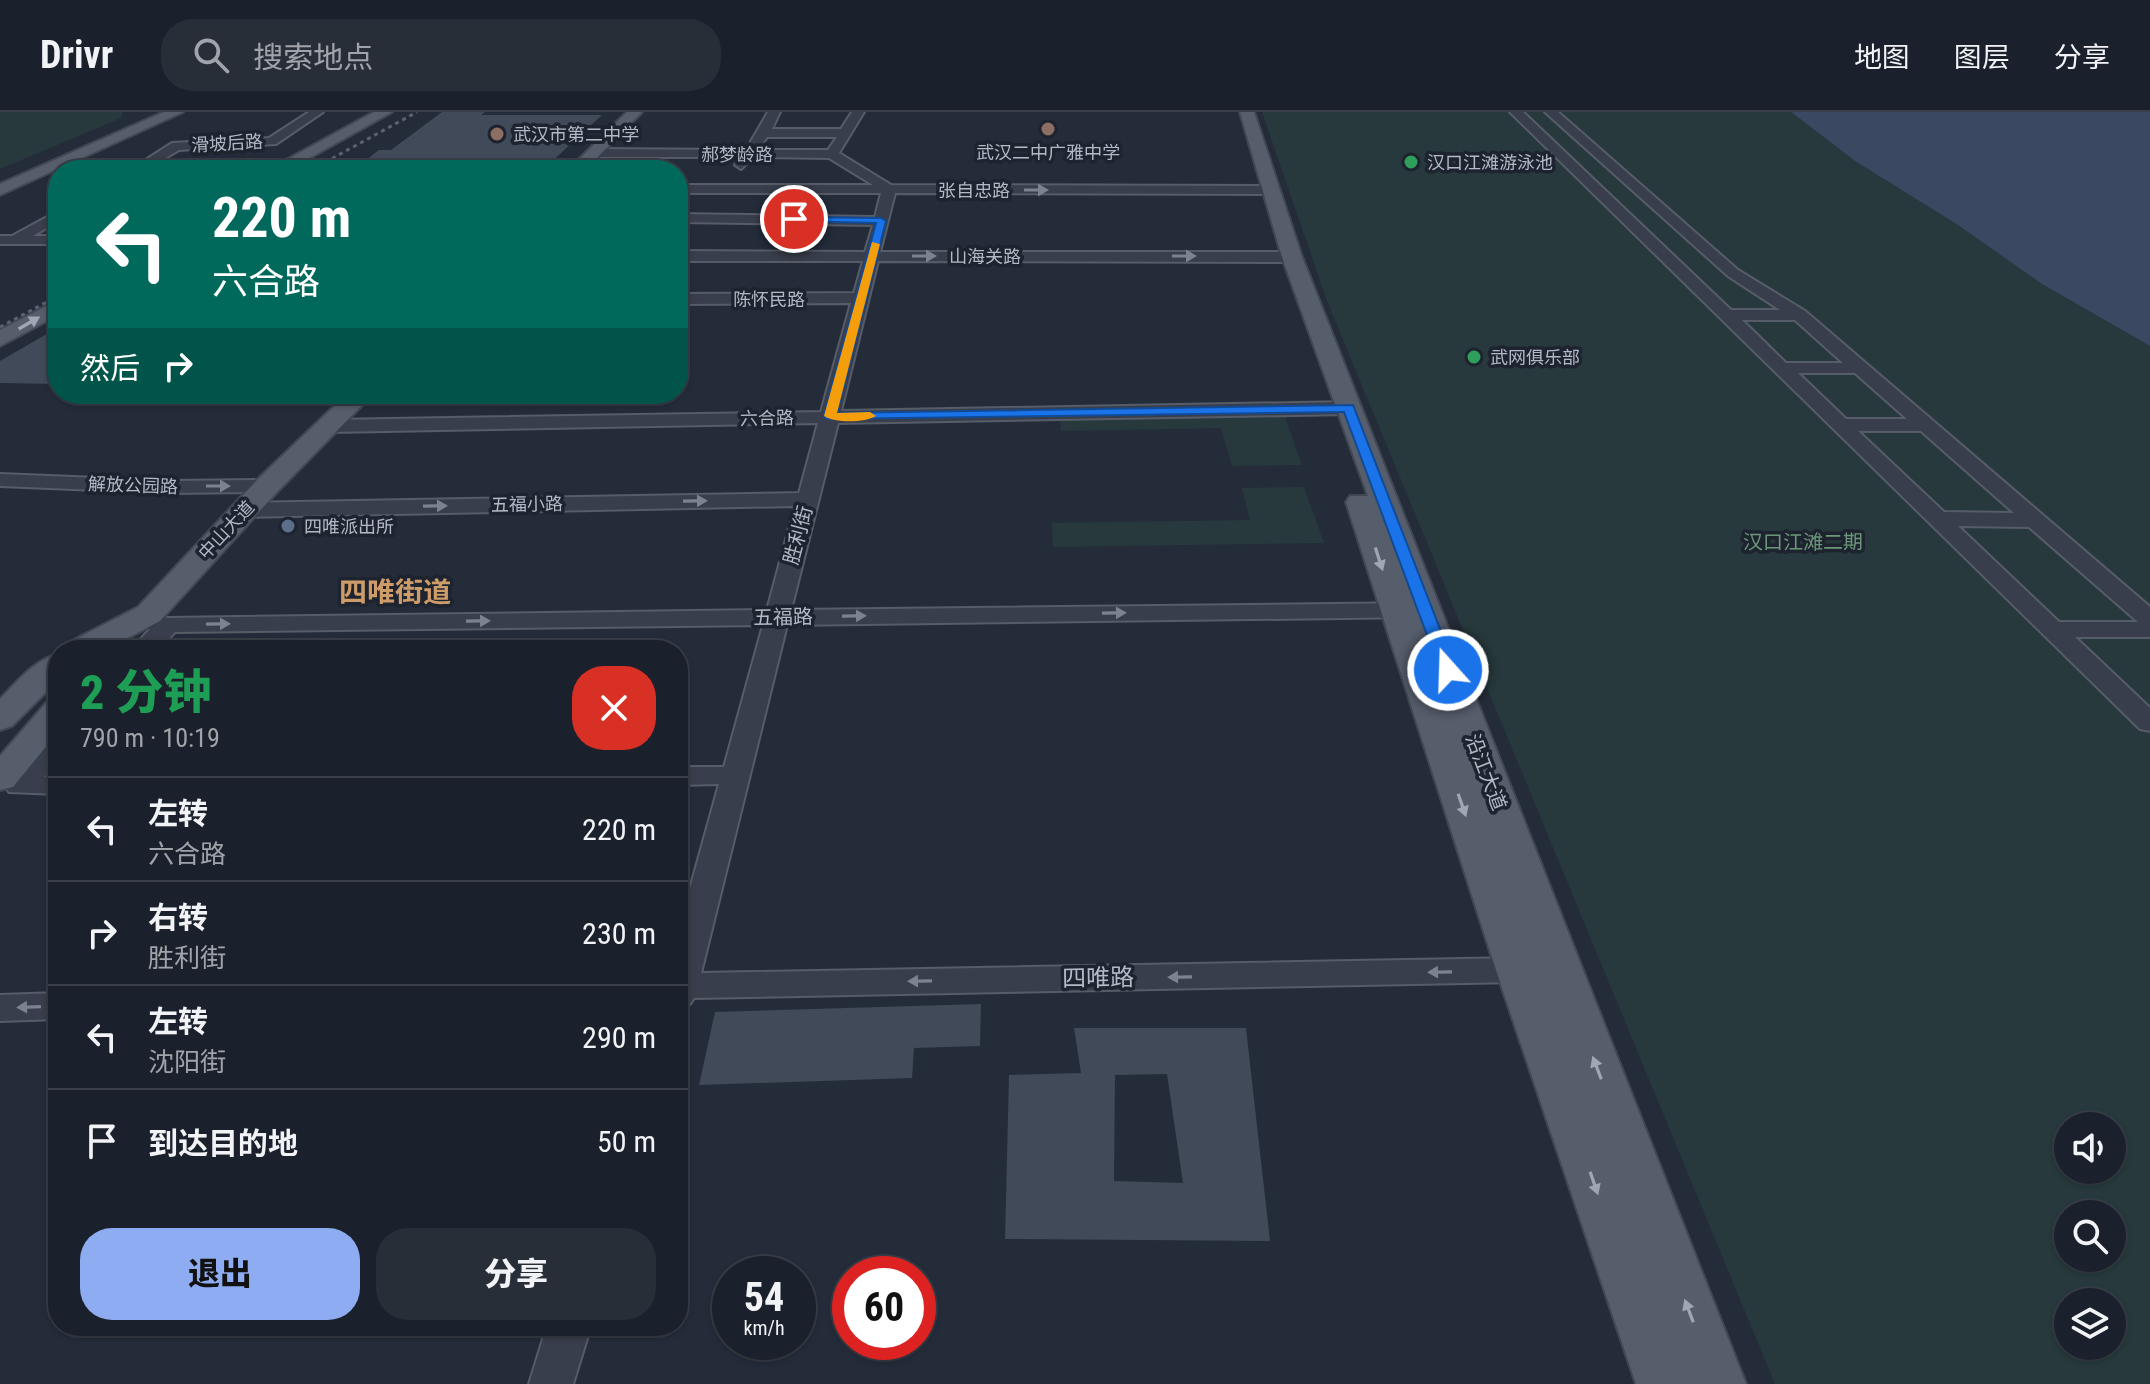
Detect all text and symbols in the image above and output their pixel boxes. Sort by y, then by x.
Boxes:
search box [161,19,721,91]
text: Drivr [40,33,113,77]
icon: search [189,33,233,77]
text: 搜索地点 [253,40,373,75]
text: 地图 [1854,41,1910,74]
text: 图层 [1954,41,2010,74]
text: 分享 [2054,41,2110,74]
marker: 武汉二中广雅中学 [1039,120,1057,138]
place label: 武汉市第二中学 [513,124,639,145]
marker: 武汉市第二中学 [488,125,506,143]
street label: 滑坡后路 [190,131,264,155]
place label: 武汉二中广雅中学 [976,142,1120,163]
street label: 郝梦龄路 [701,144,773,165]
place label: 汉口江滩游泳池 [1427,152,1553,173]
marker: 汉口江滩游泳池 [1402,153,1420,171]
street label: 张自忠路 [938,180,1010,201]
one-way arrow [1024,184,1049,196]
text: 220 m [212,185,351,251]
pin [760,185,828,253]
icon: left [80,192,184,296]
icon: arrive [772,197,816,241]
street label: 山海关路 [949,246,1021,267]
one-way arrow [912,250,937,262]
one-way arrow [1172,250,1197,262]
text: 六合路 [212,261,320,303]
street label: 陈怀民路 [733,289,805,310]
one-way arrow [18,316,40,330]
icon: right [156,344,200,388]
place label: 武网俱乐部 [1490,347,1580,368]
marker: 武网俱乐部 [1465,348,1483,366]
text: 然后 [80,351,140,386]
street label: 六合路 [740,407,794,429]
street label: 解放公园路 [88,473,178,497]
one-way arrow [206,480,231,492]
street label: 五福小路 [491,493,563,515]
one-way arrow [683,495,708,507]
street label: 中山大道 [194,497,258,563]
one-way arrow [423,500,448,512]
street label: 胜利街 [779,503,817,567]
place label: 四唯派出所 [304,516,394,537]
marker: 四唯派出所 [279,517,297,535]
park label: 汉口江滩二期 [1743,530,1863,554]
one-way arrow [1373,547,1385,571]
district label: 四唯街道 [339,576,451,609]
street label: 五福路 [753,604,813,630]
one-way arrow [1102,607,1127,619]
one-way arrow [842,610,867,622]
one-way arrow [466,614,491,627]
one-way arrow [206,618,231,630]
position arrow [1406,628,1490,712]
text: 2 分钟 [80,664,211,721]
button: close [572,666,656,750]
text: 790 m · 10:19 [80,723,220,753]
street label: 沿江大道 [1460,730,1512,814]
one-way arrow [1457,794,1469,818]
text: 左转 [148,796,208,831]
icon: left [80,807,124,851]
text: 220 m [582,812,656,847]
text: 六合路 [148,839,226,869]
text: 右转 [148,900,208,935]
icon: right [80,911,124,955]
text: 230 m [582,916,656,951]
text: 胜利街 [148,943,226,973]
street label: 四唯路 [1062,963,1134,993]
one-way arrow [1427,965,1452,978]
one-way arrow [1167,970,1192,983]
one-way arrow [907,975,932,988]
one-way arrow [16,1001,41,1014]
text: 左转 [148,1004,208,1039]
icon: left [80,1015,124,1059]
text: 290 m [582,1020,656,1055]
text: 沈阳街 [148,1047,226,1077]
one-way arrow [1590,1056,1603,1080]
map controls [2054,1112,2126,1360]
button: sound [2054,1112,2126,1184]
icon: arrive [80,1119,124,1163]
text: 50 m [597,1124,656,1159]
text: 到达目的地 [148,1126,298,1161]
one-way arrow [1588,1171,1600,1195]
button: search [2054,1200,2126,1272]
button: 退出 [80,1228,360,1320]
button: 分享 [376,1228,656,1320]
speed limit sign: 60 [832,1256,936,1360]
text: 54 [744,1274,784,1321]
button: layers [2054,1288,2126,1360]
one-way arrow [1682,1299,1695,1323]
text: km/h [743,1316,785,1340]

